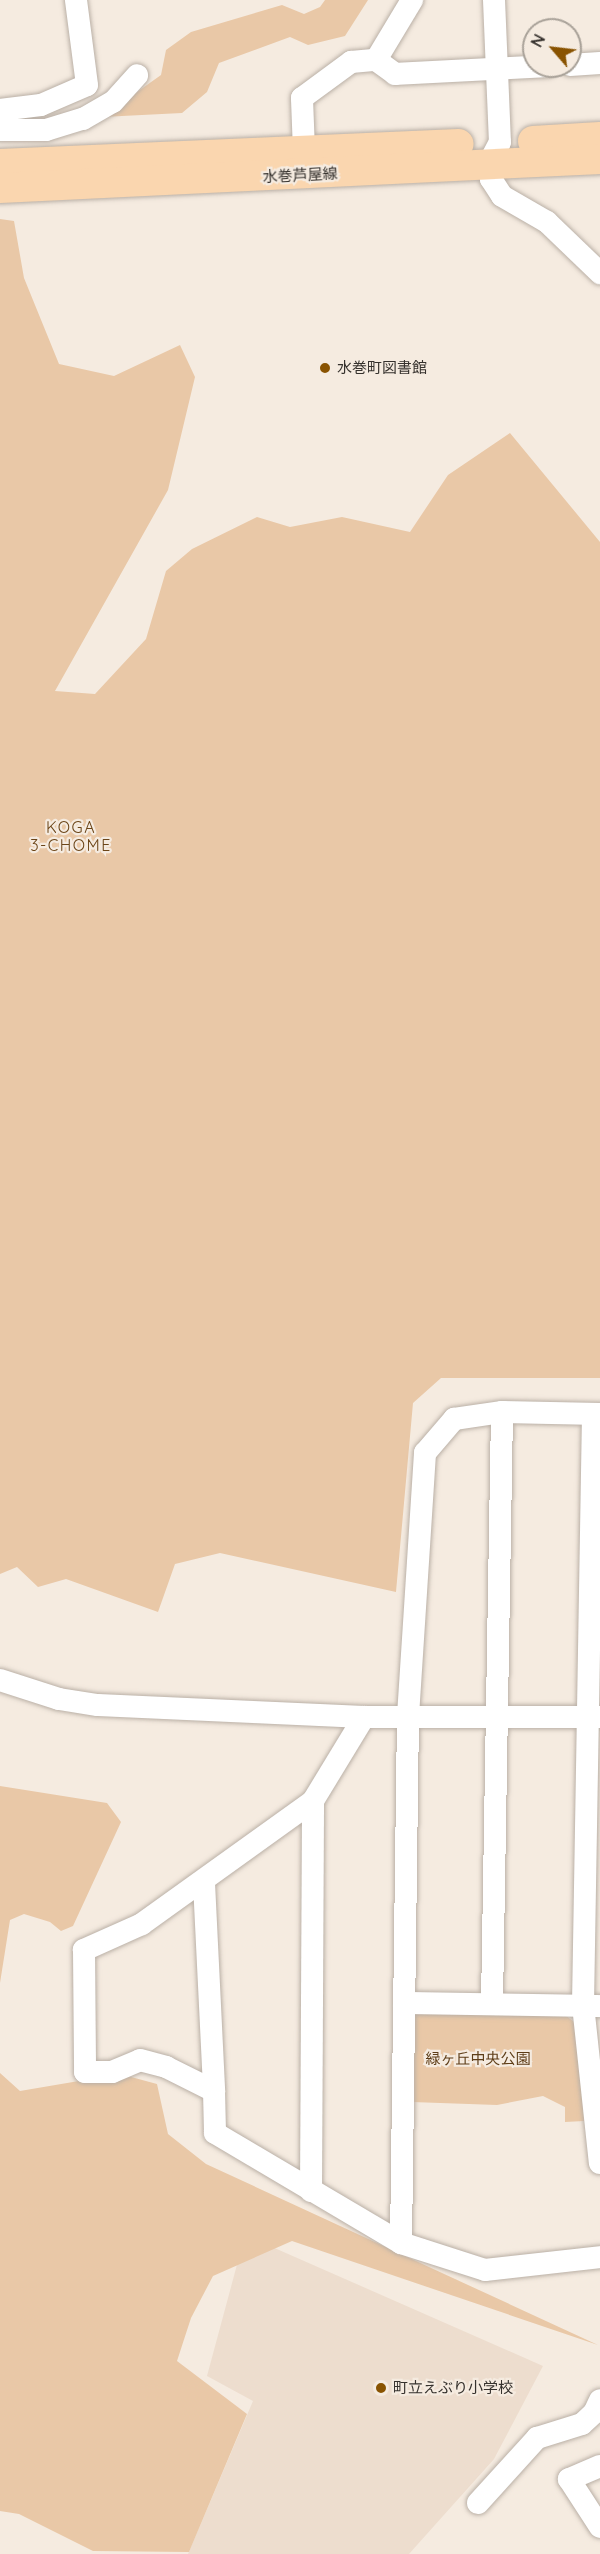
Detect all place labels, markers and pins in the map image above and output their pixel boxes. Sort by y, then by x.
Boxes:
place label: 水巻町図書館 [337,359,427,377]
marker: 水巻町図書館 [318,361,332,375]
place label: 町立えぶり小学校 [393,2379,513,2397]
marker: 町立えぶり小学校 [374,2381,388,2395]

